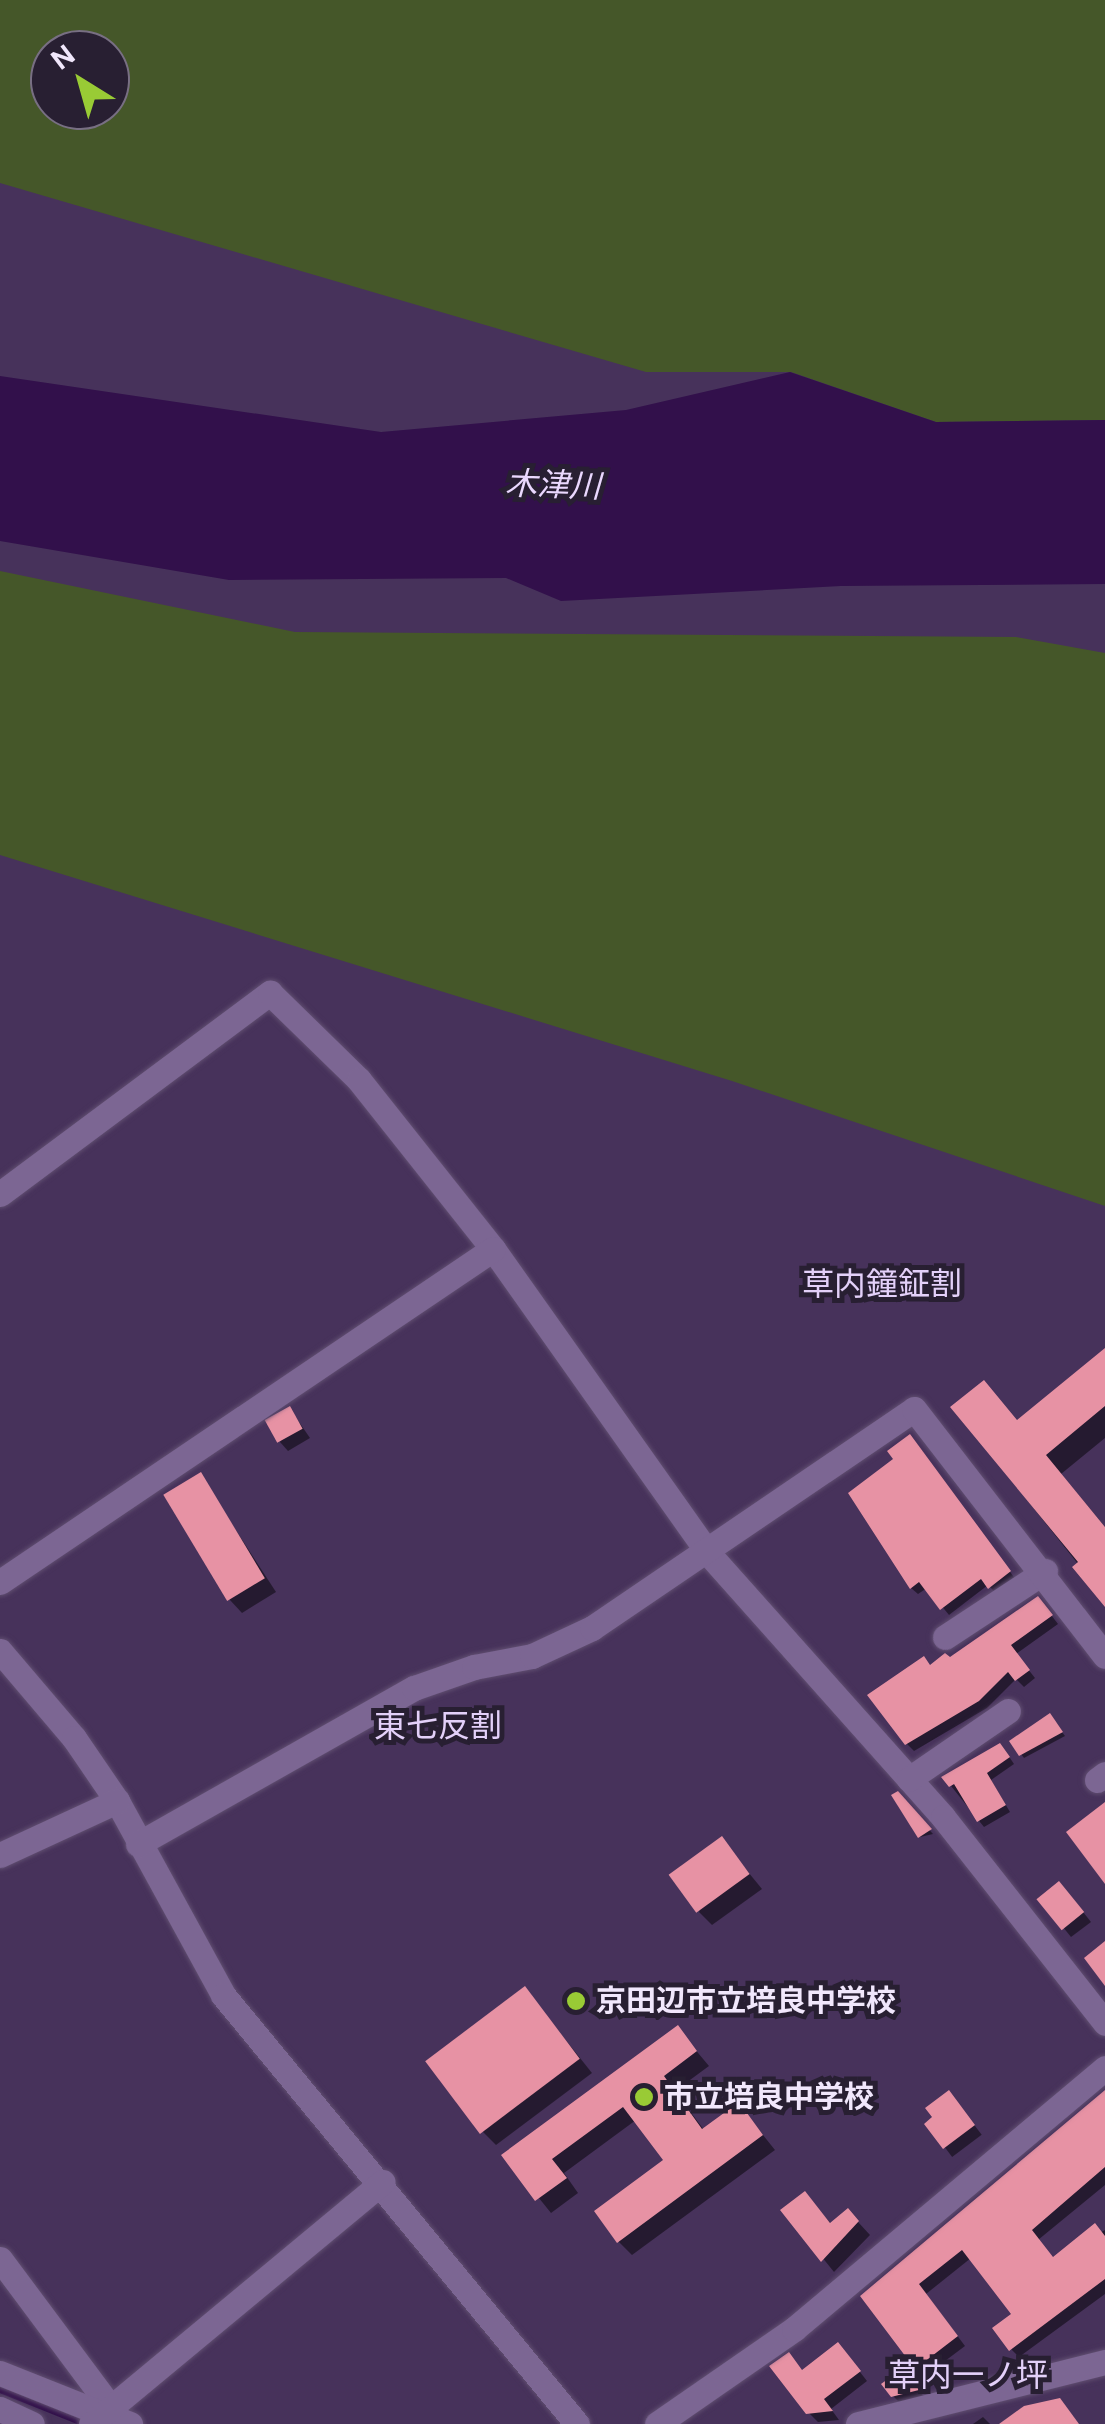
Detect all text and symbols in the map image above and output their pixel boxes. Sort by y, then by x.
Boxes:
north arrow [30,30,130,130]
text: N [44,36,82,78]
water label: 木津川 [504,464,602,506]
district label: 草内鐘鉦割 [802,1265,962,1303]
district label: 東七反割 [374,1707,502,1745]
place label: 京田辺市立培良中学校 [596,1983,896,2019]
marker: 京田辺市立培良中学校 [565,1990,587,2012]
place label: 市立培良中学校 [664,2079,874,2115]
marker: 市立培良中学校 [633,2086,655,2108]
district label: 草内一ノ坪 [888,2356,1048,2394]

